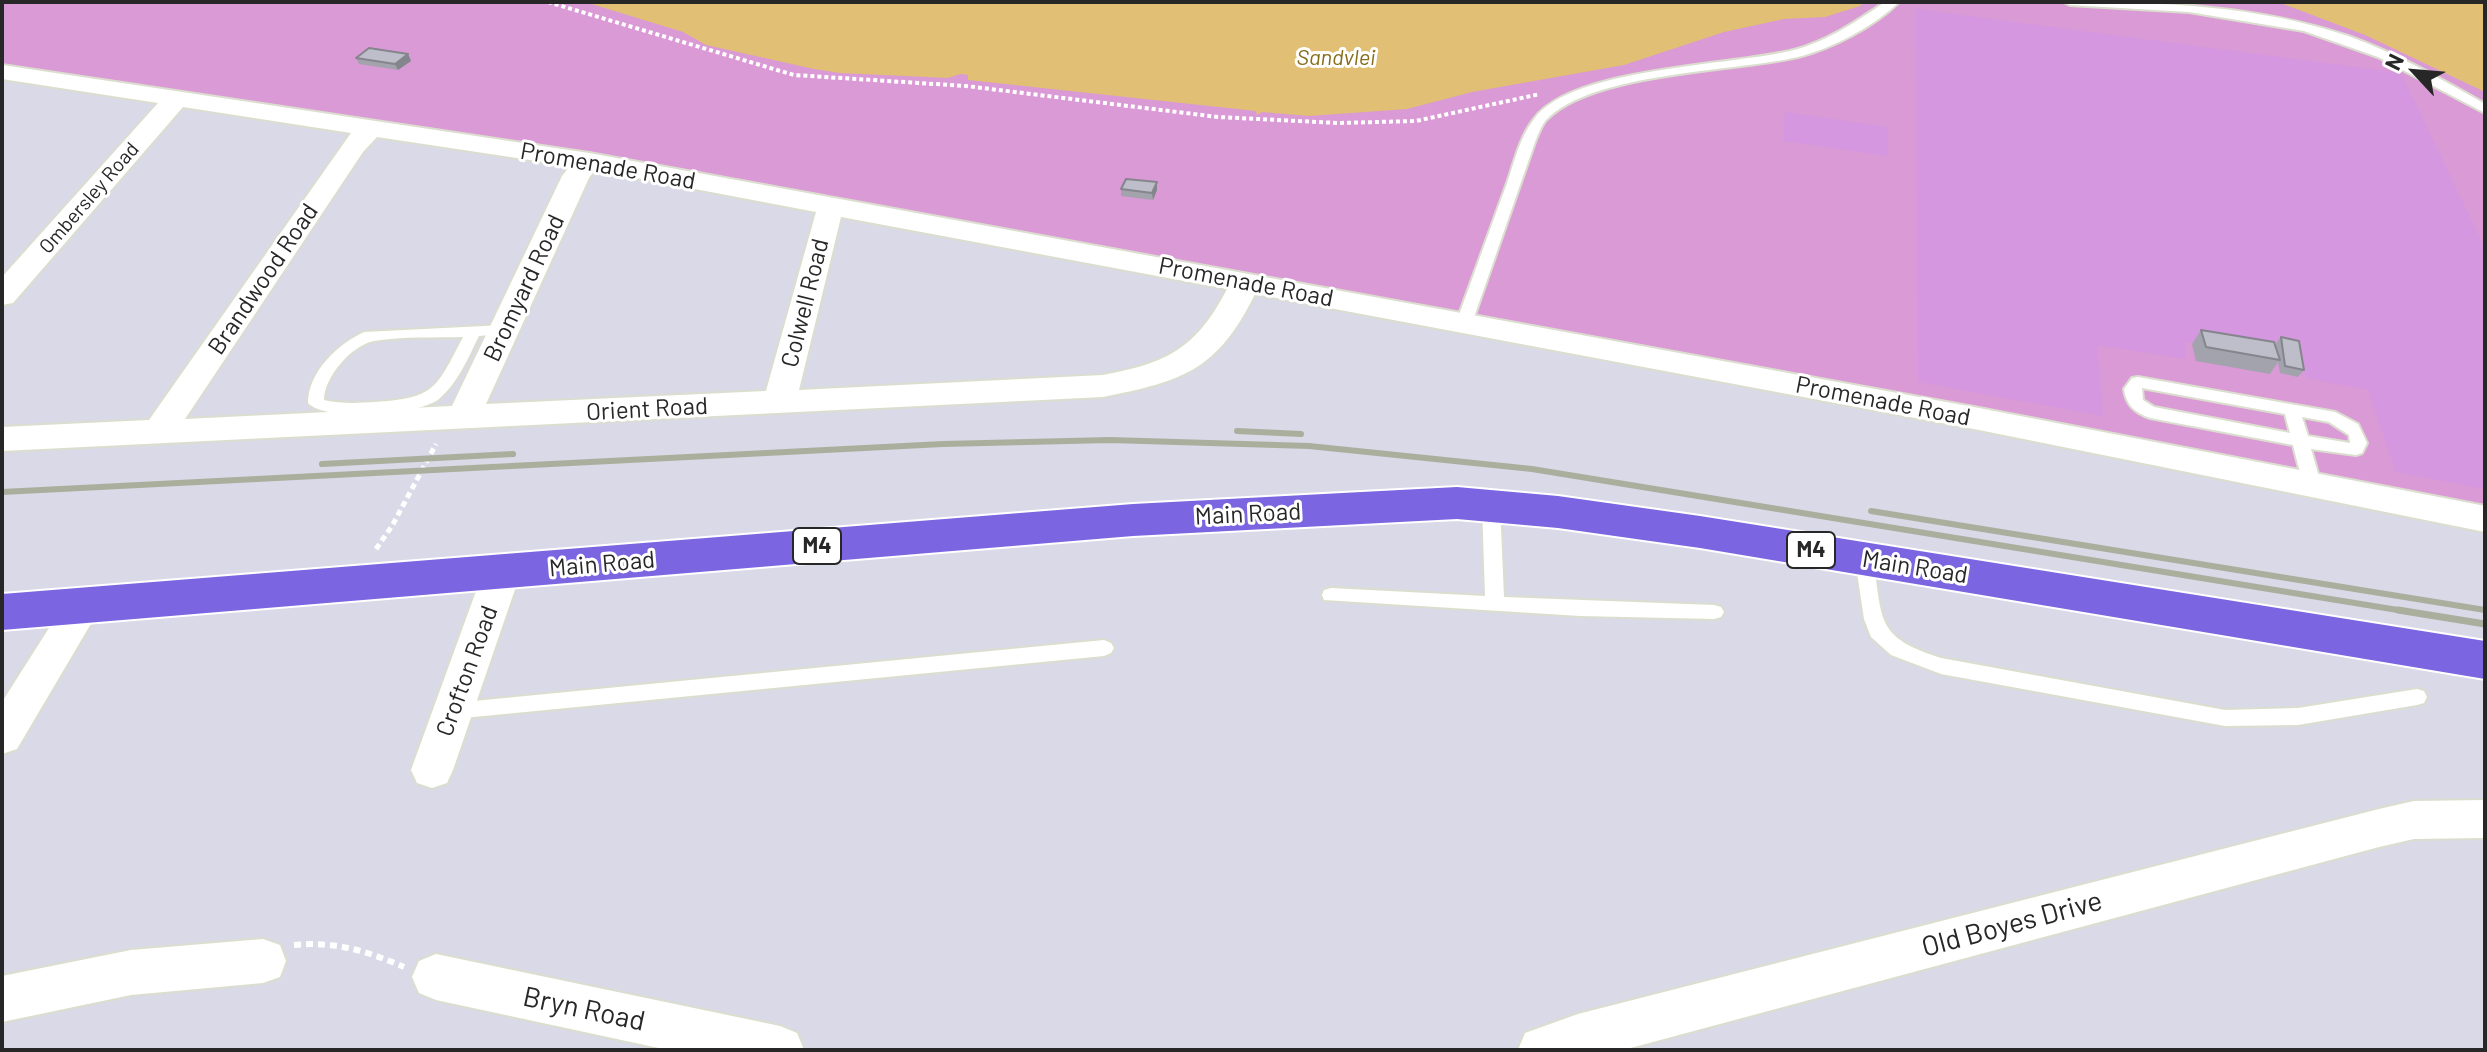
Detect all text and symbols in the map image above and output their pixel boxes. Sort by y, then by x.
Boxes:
north arrow [2375,32,2455,112]
water label: Sandvlei [1296,45,1376,71]
text: N [2379,49,2408,74]
street label: Promenade Road [518,136,698,196]
street label: Ombersley Road [34,137,144,259]
street label: Brandwood Road [202,198,324,360]
street label: Bromyard Road [477,210,571,366]
street label: Colwell Road [775,236,835,370]
street label: Promenade Road [1156,251,1336,313]
street label: Promenade Road [1793,370,1973,432]
street label: Orient Road [585,391,709,427]
street label: Main Road [1194,497,1302,531]
road number: M4 [793,528,841,564]
road number: M4 [1787,532,1835,568]
street label: Main Road [1860,544,1970,590]
street label: Main Road [548,545,656,583]
street label: Crofton Road [430,602,504,740]
street label: Old Boyes Drive [1918,884,2106,964]
street label: Bryn Road [520,980,648,1038]

